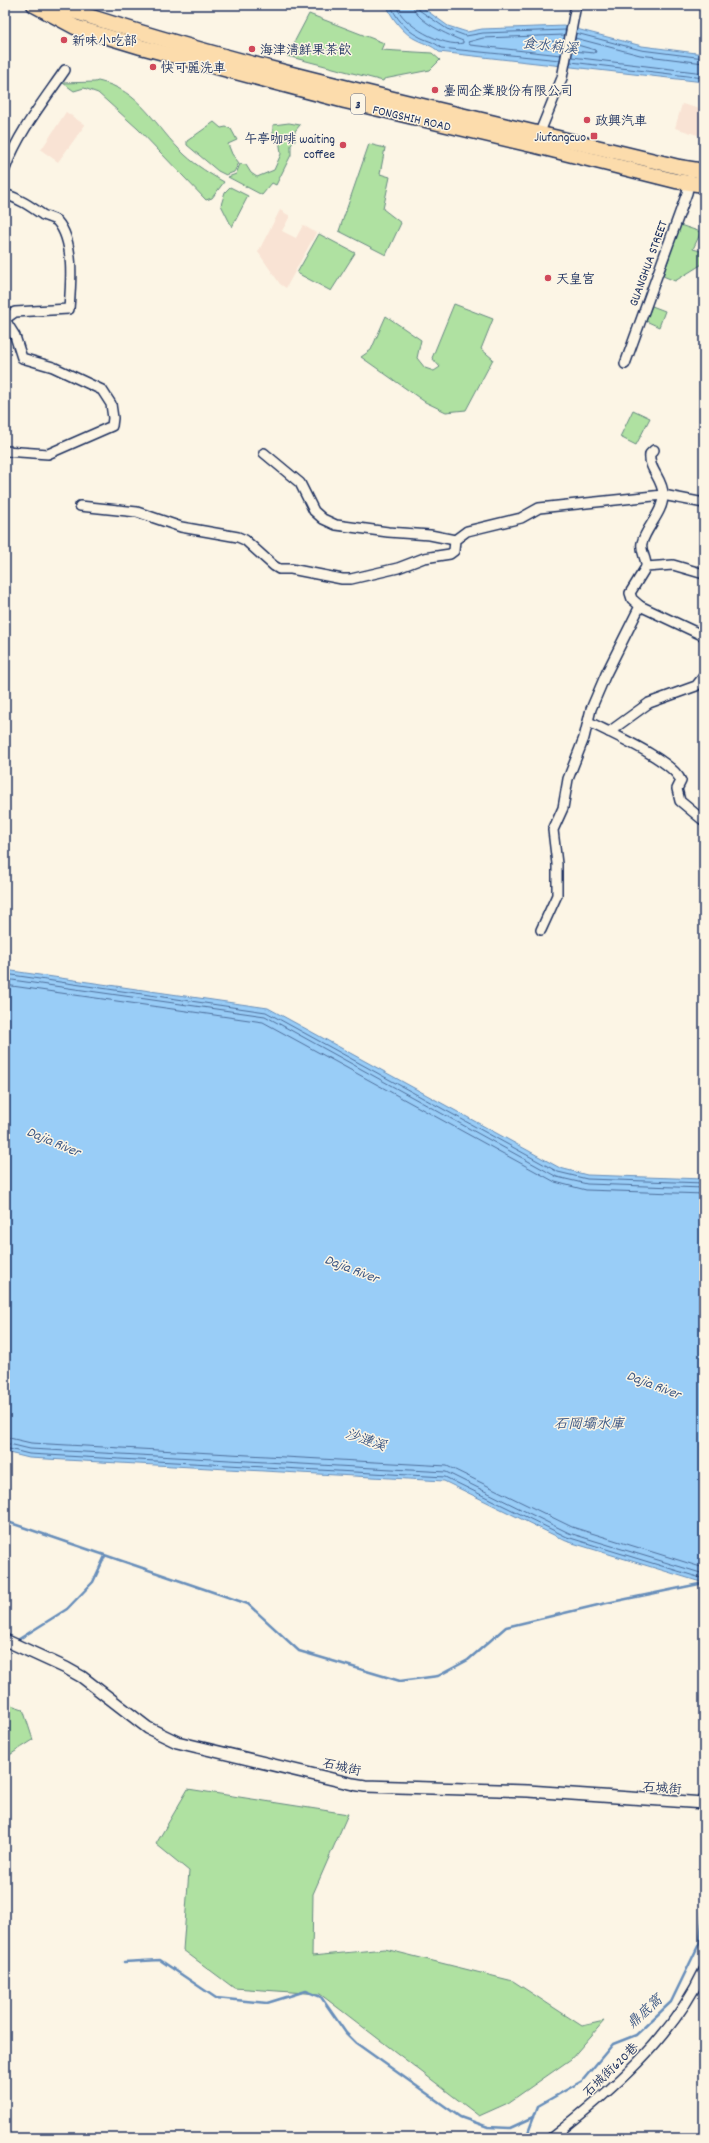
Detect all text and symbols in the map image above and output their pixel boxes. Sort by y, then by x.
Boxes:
place label: 新味小吃部 [72,33,137,52]
water label: 食水嵙溪 [521,34,580,60]
marker: 新味小吃部 [59,35,69,45]
place label: 海津清鮮果茶飲 [260,42,351,61]
marker: 海津清鮮果茶飲 [247,44,257,54]
place label: 快可麗洗車 [161,60,226,79]
marker: 快可麗洗車 [148,62,158,72]
place label: 臺岡企業股份有限公司 [443,83,573,102]
marker: 臺岡企業股份有限公司 [430,85,440,95]
road number: 3 [351,94,365,114]
street label: FONGSHIH ROAD [370,101,453,138]
place label: 政興汽車 [595,113,647,132]
marker: 政興汽車 [582,115,592,125]
place label: Jiufangcuo [534,129,586,148]
place label: 午亭咖啡 waiting coffee [244,131,335,165]
marker: Jiufangcuo [589,131,599,141]
marker: 午亭咖啡 waiting coffee [338,140,348,150]
street label: GUANGHUA STREET [625,218,674,309]
place label: 天皇宮 [556,271,595,290]
marker: 天皇宮 [543,273,553,283]
water label: Dajia River [23,1123,85,1164]
water label: Dajia River [321,1250,383,1290]
water label: Dajia River [623,1366,685,1406]
water label: 石岡壩水庫 [554,1415,626,1435]
water label: 沙漣溪 [342,1425,389,1458]
street label: 石城街 [320,1755,363,1782]
street label: 石城街 [642,1779,682,1800]
water label: 鼎底窩 [623,1990,669,2034]
street label: 石城街620巷 [580,2039,644,2102]

